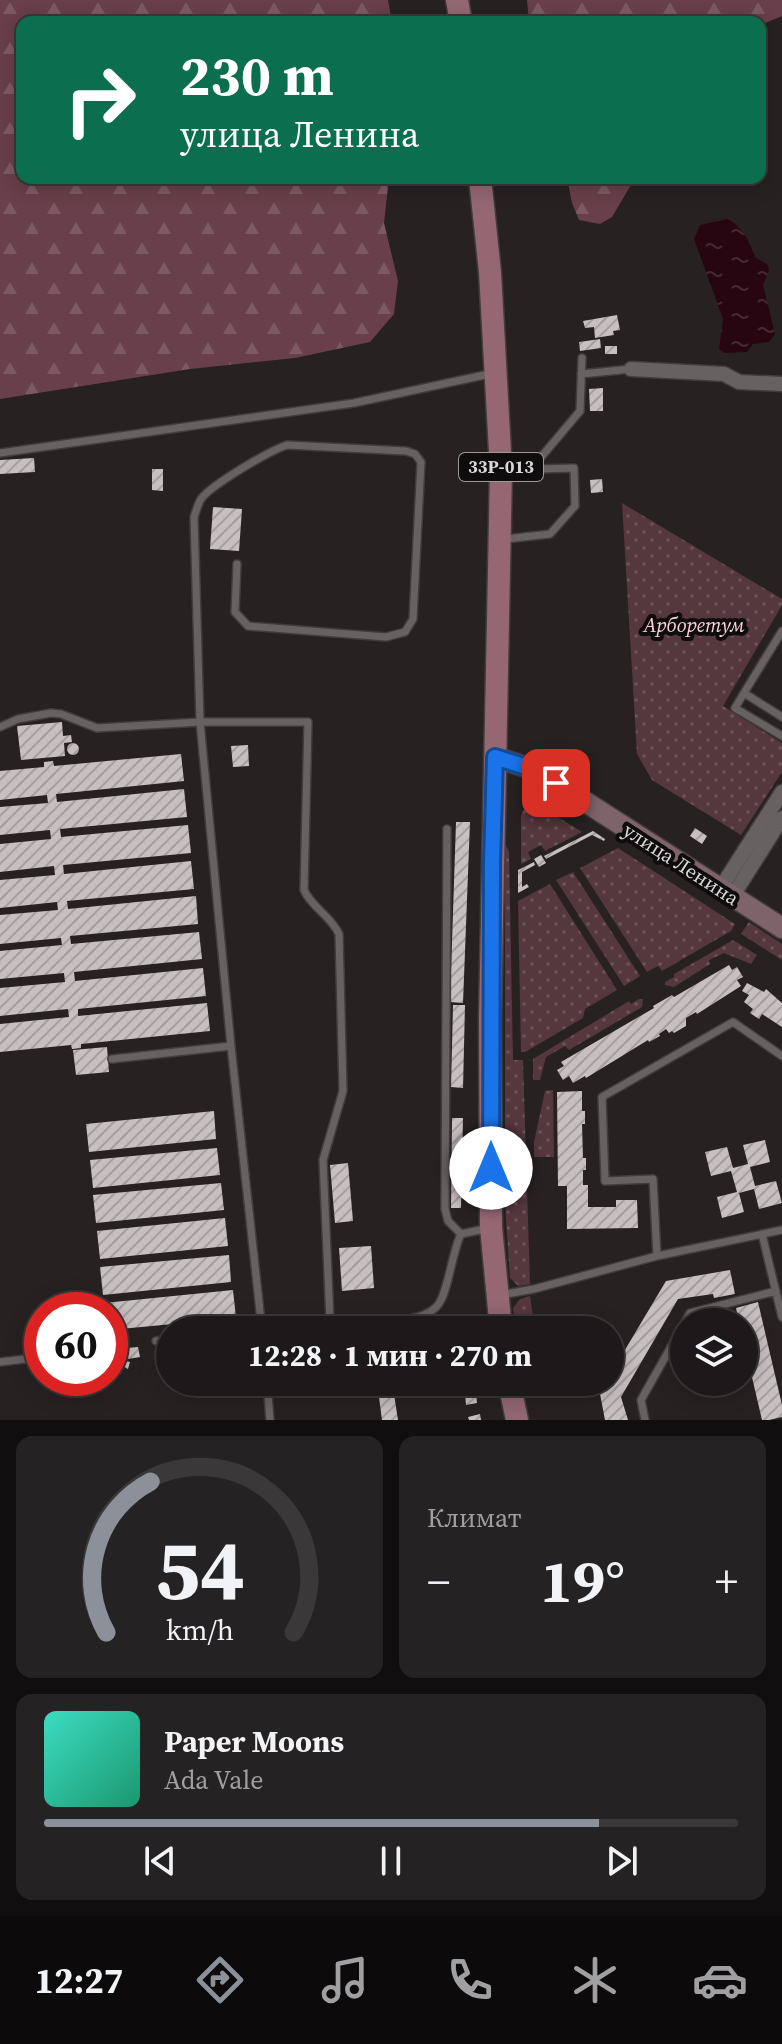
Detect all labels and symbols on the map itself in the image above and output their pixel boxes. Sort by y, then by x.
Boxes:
road number: 33Р-013 [459,453,543,481]
park label: Арборетум [642,611,745,639]
pin [522,749,590,817]
street label: улица Ленина [618,816,745,912]
position arrow [449,1126,533,1210]
speed limit sign: 60 [24,1292,128,1396]

